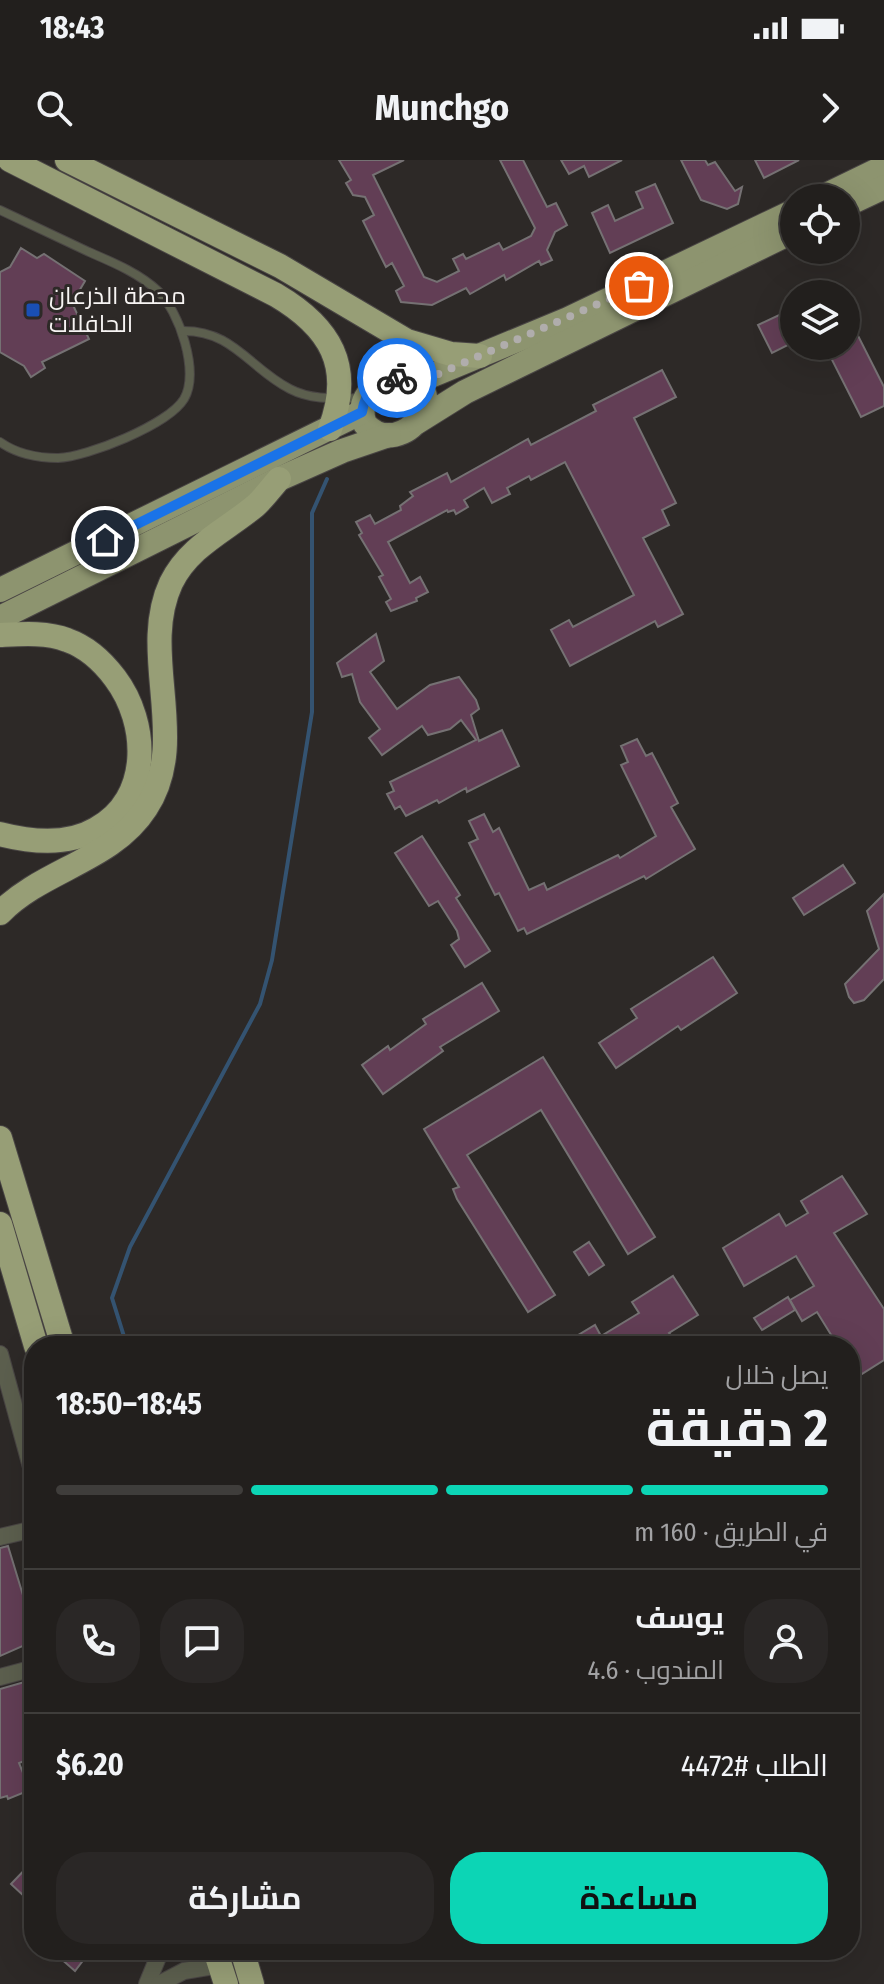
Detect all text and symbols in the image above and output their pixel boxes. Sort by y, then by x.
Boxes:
text: 18:43 [40,10,105,46]
icon: search [32,86,76,130]
text: Munchgo [375,86,509,130]
icon: forward [808,86,852,130]
map controls [780,184,860,360]
button: locate [780,184,860,264]
pin [605,252,673,320]
icon: bag [617,264,661,308]
button: layers [780,280,860,360]
place label: محطة الذرعان الحافلات [49,282,186,338]
marker: محطة الذرعان الحافلات [24,301,42,319]
courier [357,338,437,418]
icon: bike [375,356,419,400]
pin [71,506,139,574]
icon: home [83,518,127,562]
text: يصل خلال [725,1360,828,1391]
text: 18:45–18:50 [56,1386,202,1422]
text: 2 دقيقة [646,1397,828,1460]
text: في الطريق · 160 m [634,1517,828,1548]
button: phone [56,1599,140,1683]
button: chat [160,1599,244,1683]
button: person [744,1599,828,1683]
text: يوسف [635,1600,724,1636]
text: المندوب · 4.6 [588,1655,724,1686]
text: $6.20 [56,1747,124,1783]
text: الطلب #4472 [681,1748,828,1784]
button: مشاركة [56,1852,434,1944]
button: مساعدة [450,1852,828,1944]

